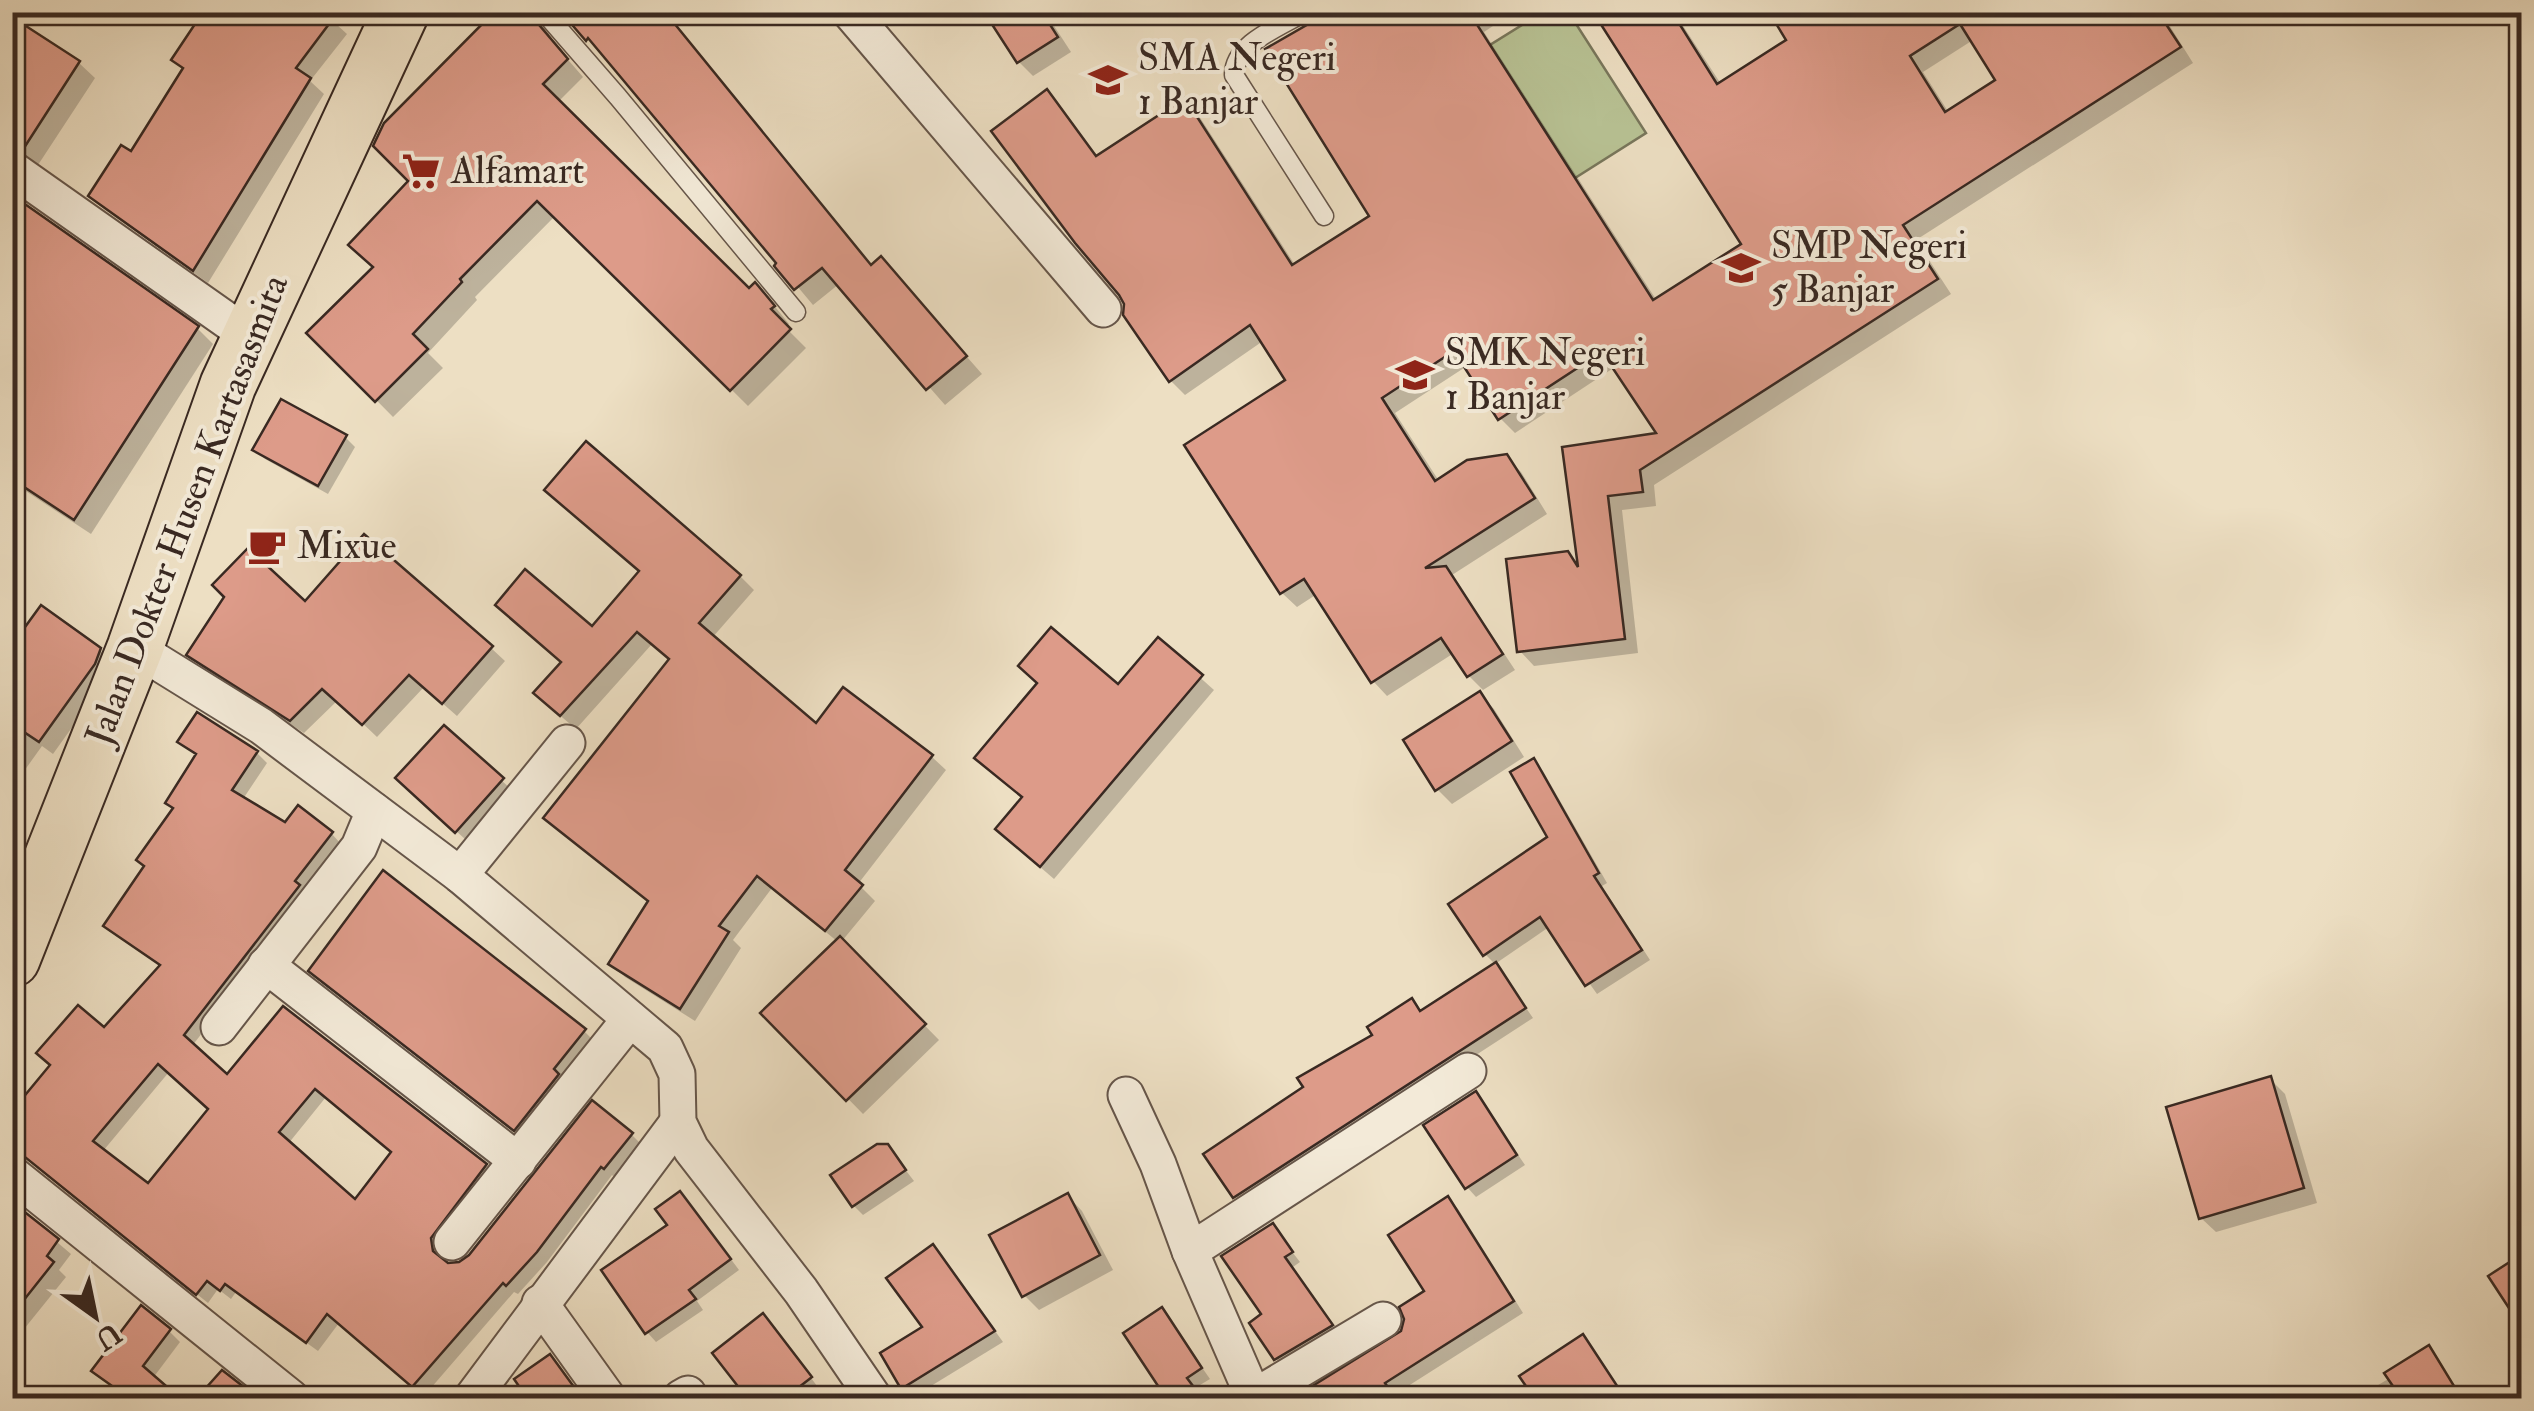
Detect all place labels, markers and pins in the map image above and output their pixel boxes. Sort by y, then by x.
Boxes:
place label: SMA Negeri 1 Banjar [1138,34,1336,126]
school or university icon: SMA Negeri 1 Banjar [1087,59,1129,101]
place label: Alfamart [450,147,584,195]
supermarket icon: Alfamart [400,150,442,192]
place label: SMP Negeri 5 Banjar [1771,222,1967,314]
school or university icon: SMP Negeri 5 Banjar [1720,247,1762,289]
place label: SMK Negeri 1 Banjar [1445,329,1645,421]
school or university icon: SMK Negeri 1 Banjar [1394,354,1436,396]
place label: Mixue [297,522,396,570]
cafe icon: Mixue [246,525,288,567]

